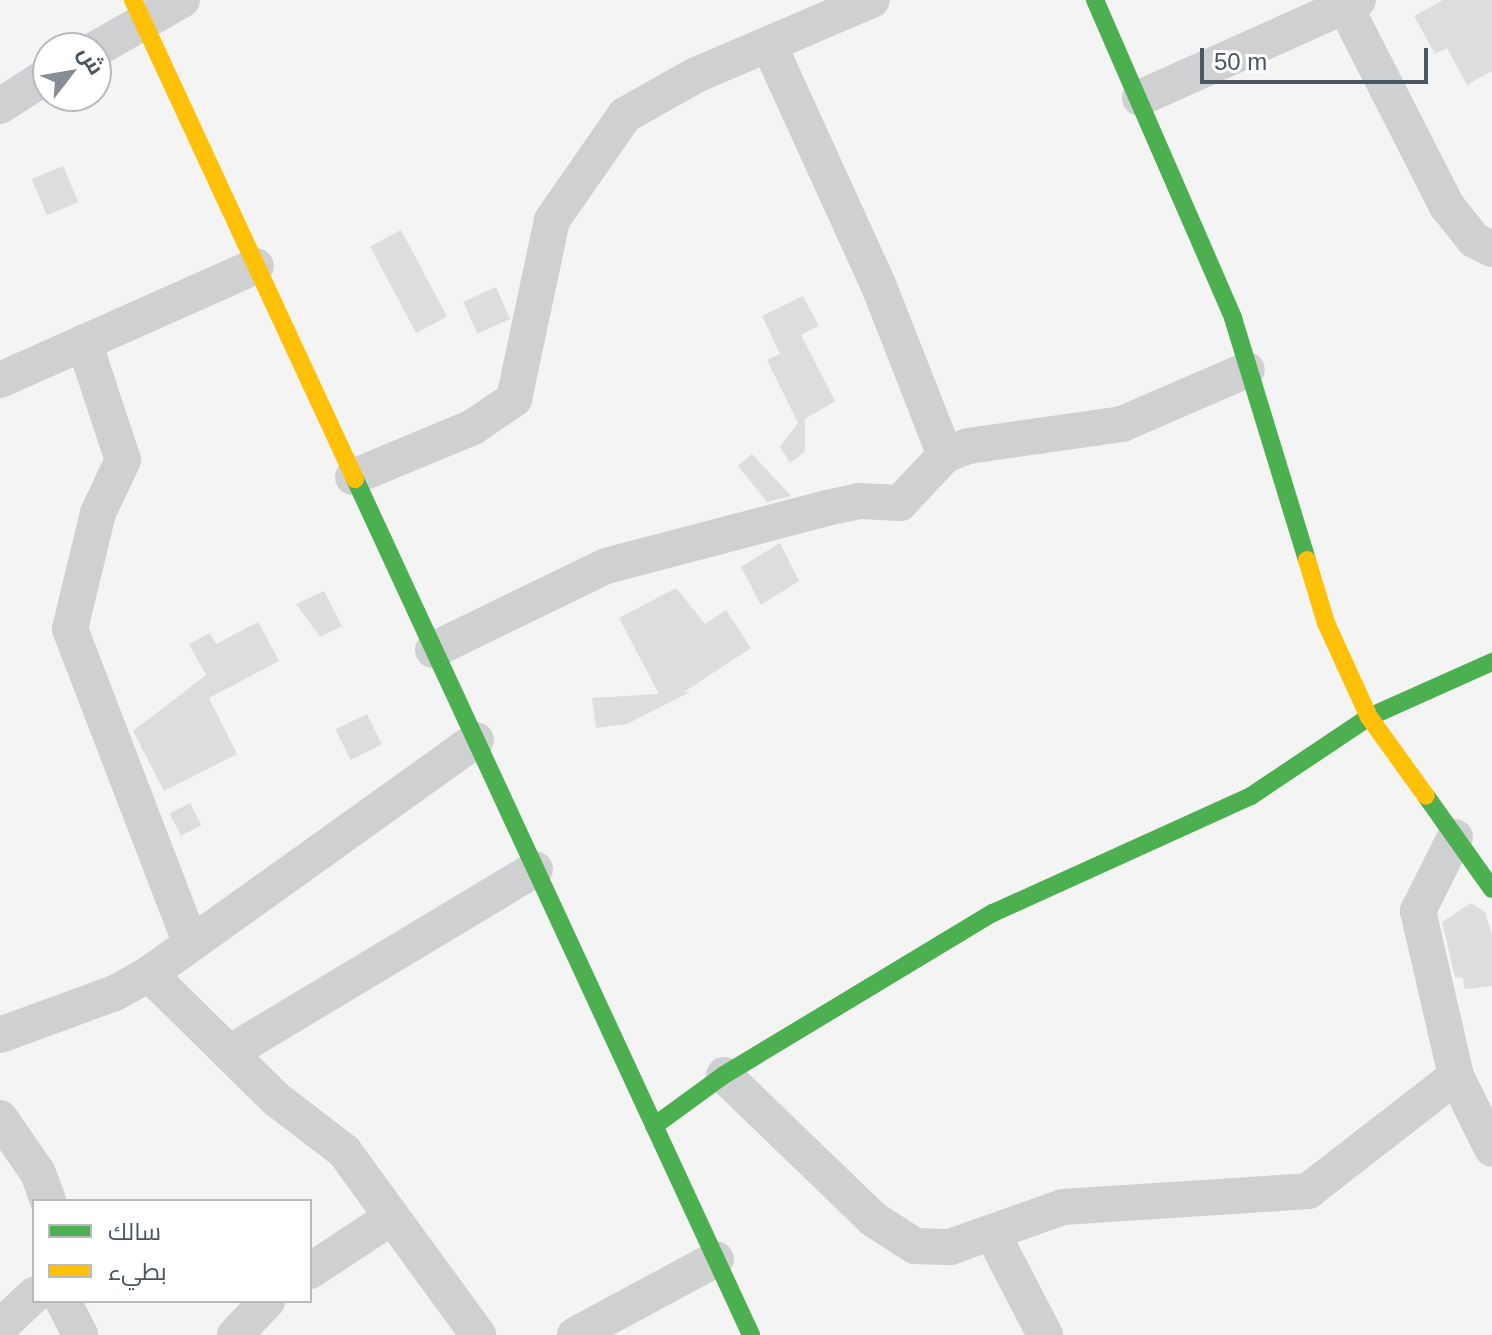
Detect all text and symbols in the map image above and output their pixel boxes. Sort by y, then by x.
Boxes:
north arrow [32,32,112,112]
scale bar [1204,32,1432,82]
text: ش [73,42,109,79]
text: 50 m [1214,48,1267,75]
legend [32,1199,312,1303]
text: سالك [108,1218,161,1245]
text: بطيء [108,1258,167,1285]

